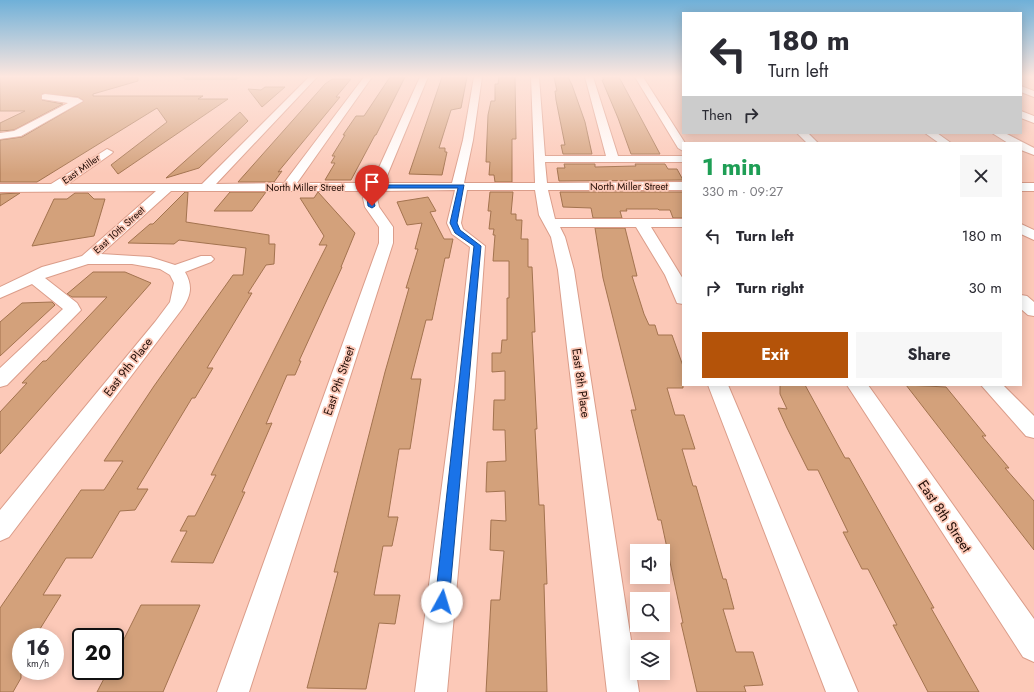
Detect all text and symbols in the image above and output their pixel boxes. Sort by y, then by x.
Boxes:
text: 180 m [768,20,850,61]
icon: left [702,28,754,80]
text: Turn left [768,58,828,84]
text: Then [702,104,732,126]
icon: right [740,104,762,126]
text: 1 min [702,149,762,184]
street label: East Miller [59,150,104,188]
button: close [960,155,1002,197]
pin [355,165,389,206]
icon: arrive [361,171,383,193]
street label: North Miller Street [590,179,669,194]
street label: North Miller Street [266,180,345,195]
text: 330 m · 09:27 [702,182,783,201]
street label: East 10th Street [90,202,149,257]
icon: left [702,225,724,247]
text: Turn left [736,225,794,247]
text: 180 m [962,225,1002,247]
icon: right [702,277,724,299]
text: Turn right [736,277,804,299]
text: 30 m [969,277,1002,299]
button: Exit [702,332,848,378]
button: Share [856,332,1002,378]
street label: East 9th Place [99,334,157,400]
street label: East 9th Street [319,344,359,418]
street label: East 8th Place [567,347,595,419]
street label: East 8th Street [913,476,977,557]
map controls [630,544,670,680]
button: sound [630,544,670,584]
position arrow [421,581,463,623]
button: search [630,592,670,632]
speed limit sign: 20 [72,628,124,680]
text: 16 [26,634,50,663]
button: layers [630,640,670,680]
text: km/h [27,656,49,671]

